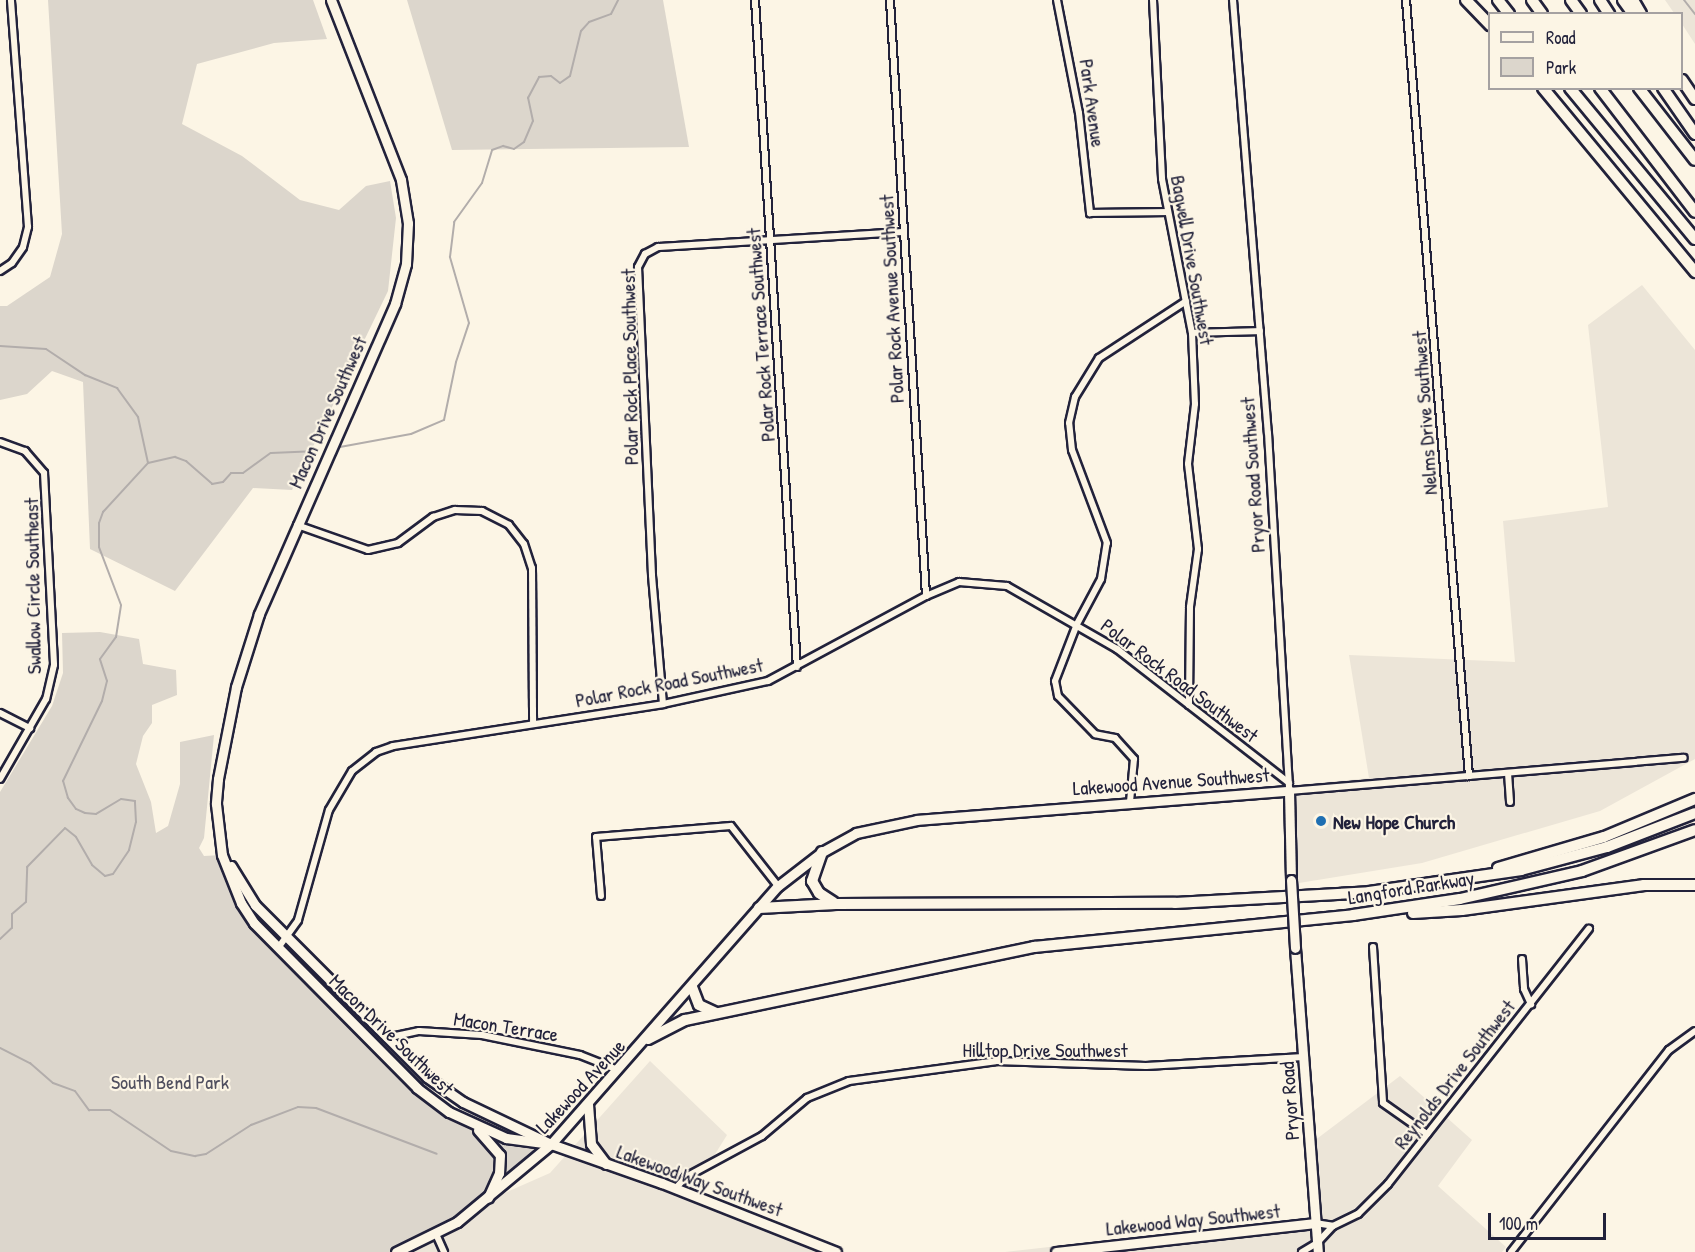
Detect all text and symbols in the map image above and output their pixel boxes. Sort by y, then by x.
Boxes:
legend [1488,12,1683,90]
text: Road [1546,25,1576,50]
text: Park [1546,55,1576,80]
street label: Park Avenue [1075,57,1111,149]
street label: Bagwell Drive Southwest [1166,173,1220,347]
street label: Polar Rock Avenue Southwest [874,194,908,404]
street label: Polar Rock Terrace Southwest [741,227,779,443]
street label: Polar Rock Place Southwest [615,269,643,465]
street label: Nelms Drive Southwest [1406,330,1442,496]
street label: Macon Drive Southwest [283,332,371,492]
street label: Pryor Road Southwest [1235,396,1269,554]
street label: Swallow Circle Southeast [18,498,46,674]
street label: Polar Rock Road Southwest [1097,613,1263,747]
street label: Polar Rock Road Southwest [573,652,765,712]
street label: Lakewood Avenue Southwest [1072,762,1270,800]
place label: New Hope Church [1333,809,1455,833]
marker: New Hope Church [1314,814,1328,828]
street label: Langford Parkway [1346,865,1476,909]
street label: Macon Drive Southwest [325,968,459,1100]
street label: Reynolds Drive Southwest [1388,995,1520,1153]
street label: Macon Terrace [452,1006,560,1046]
street label: Lakewood Avenue [530,1034,630,1138]
street label: Hilltop Drive Southwest [962,1037,1128,1061]
street label: Pryor Road [1274,1061,1304,1141]
park label: South Bend Park [111,1069,229,1093]
street label: Lakewood Way Southwest [614,1139,786,1221]
street label: Lakewood Way Southwest [1105,1198,1281,1240]
scale bar [1491,1201,1610,1239]
text: 100 m [1499,1211,1538,1236]

